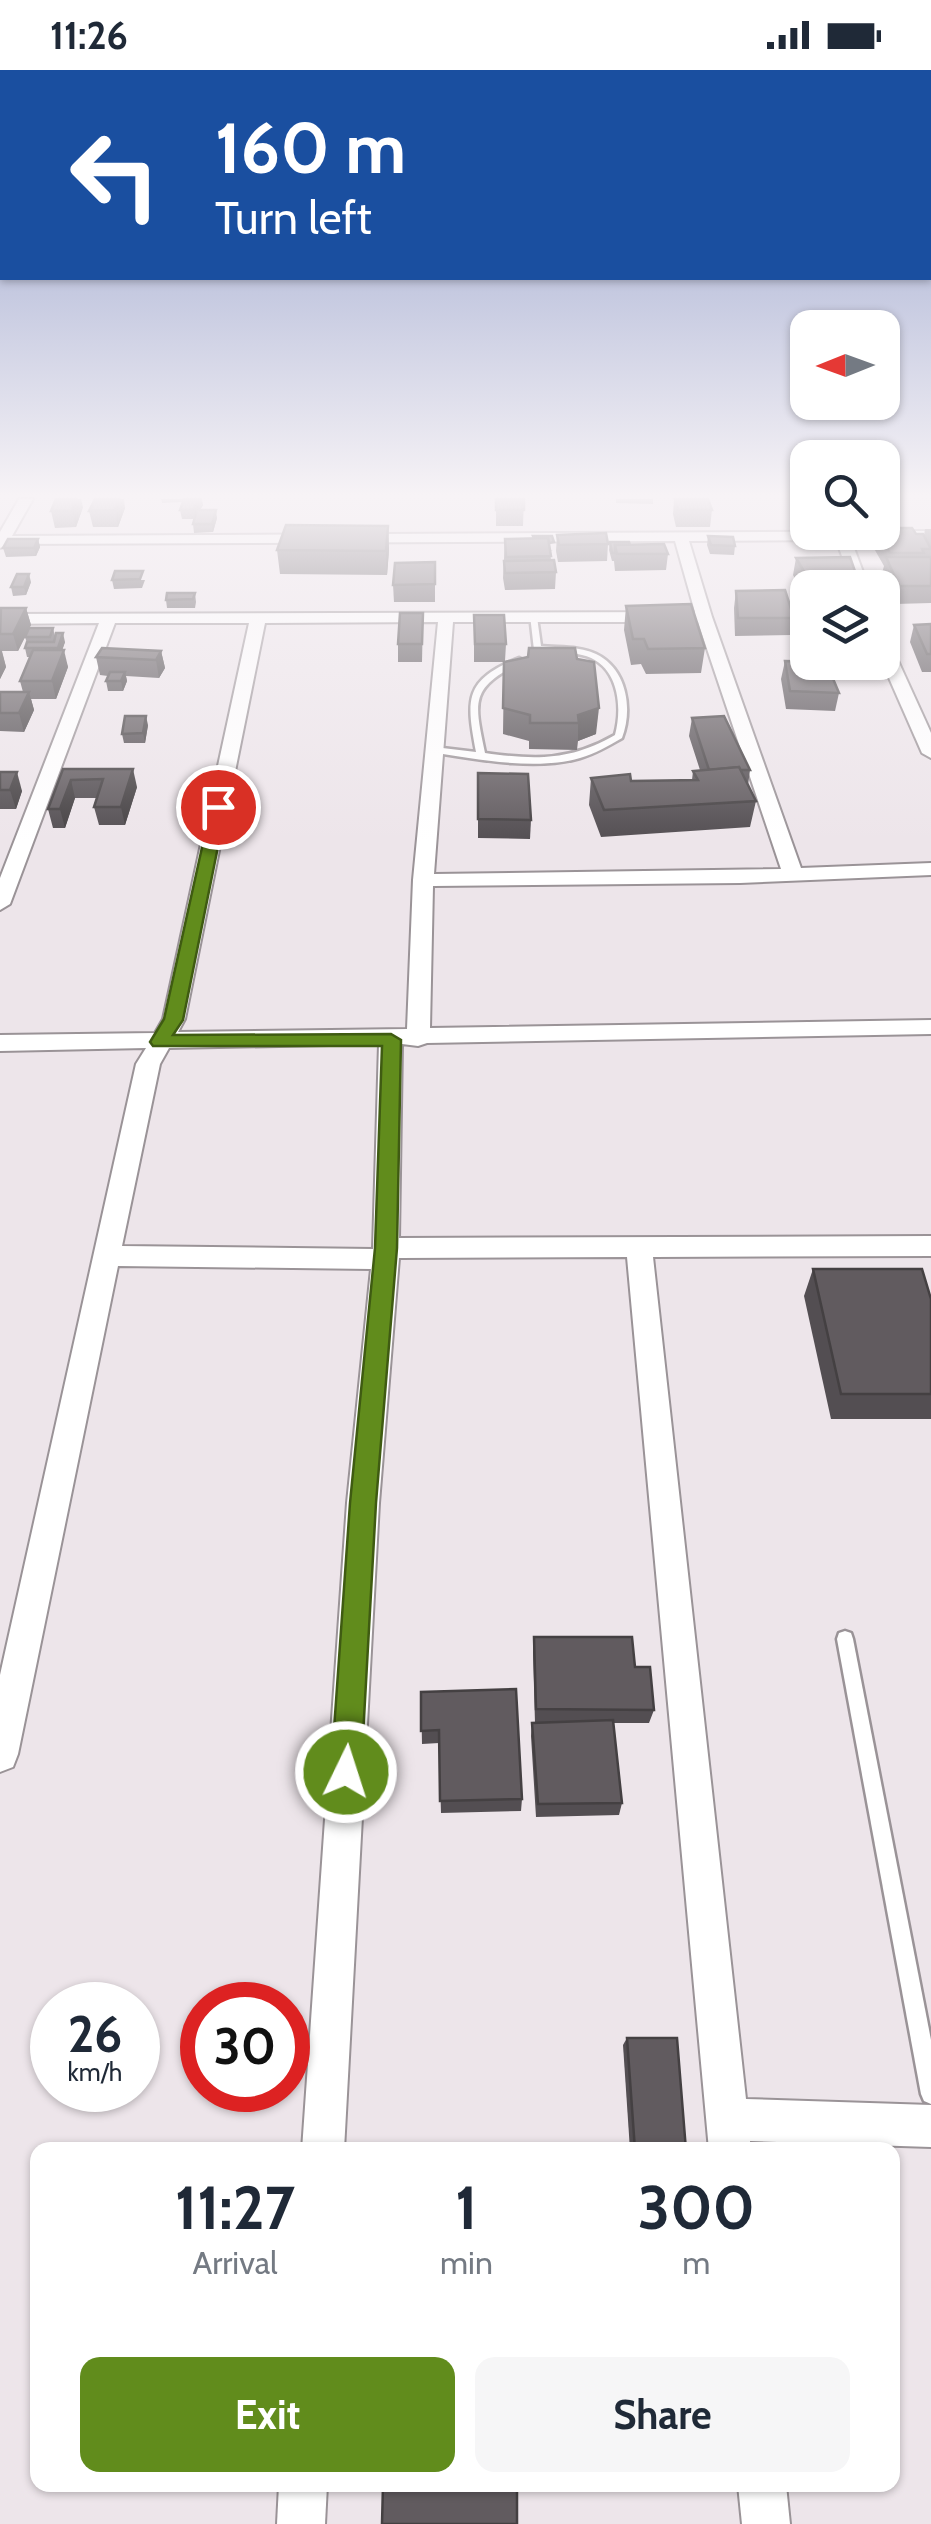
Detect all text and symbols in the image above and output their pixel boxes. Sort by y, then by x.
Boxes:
text: 11:26 [50,12,128,59]
text: 160 m [215,105,406,191]
icon: left [50,110,180,240]
text: Turn left [215,191,372,245]
north arrow [790,310,900,420]
map controls [790,310,900,680]
button: search [790,440,900,550]
button: layers [790,570,900,680]
pin [176,765,261,850]
icon: arrive [191,780,246,835]
position arrow [294,1720,398,1824]
speed limit sign: 30 [180,1982,310,2112]
text: 26 [68,2004,122,2065]
text: km/h [68,2057,122,2087]
text: 11:27 [175,2171,295,2244]
text: 1 [455,2171,477,2244]
text: 300 [638,2171,755,2244]
text: Arrival [192,2243,278,2282]
text: min [440,2243,493,2282]
text: m [682,2243,710,2282]
button: Exit [80,2357,455,2472]
button: Share [475,2357,850,2472]

